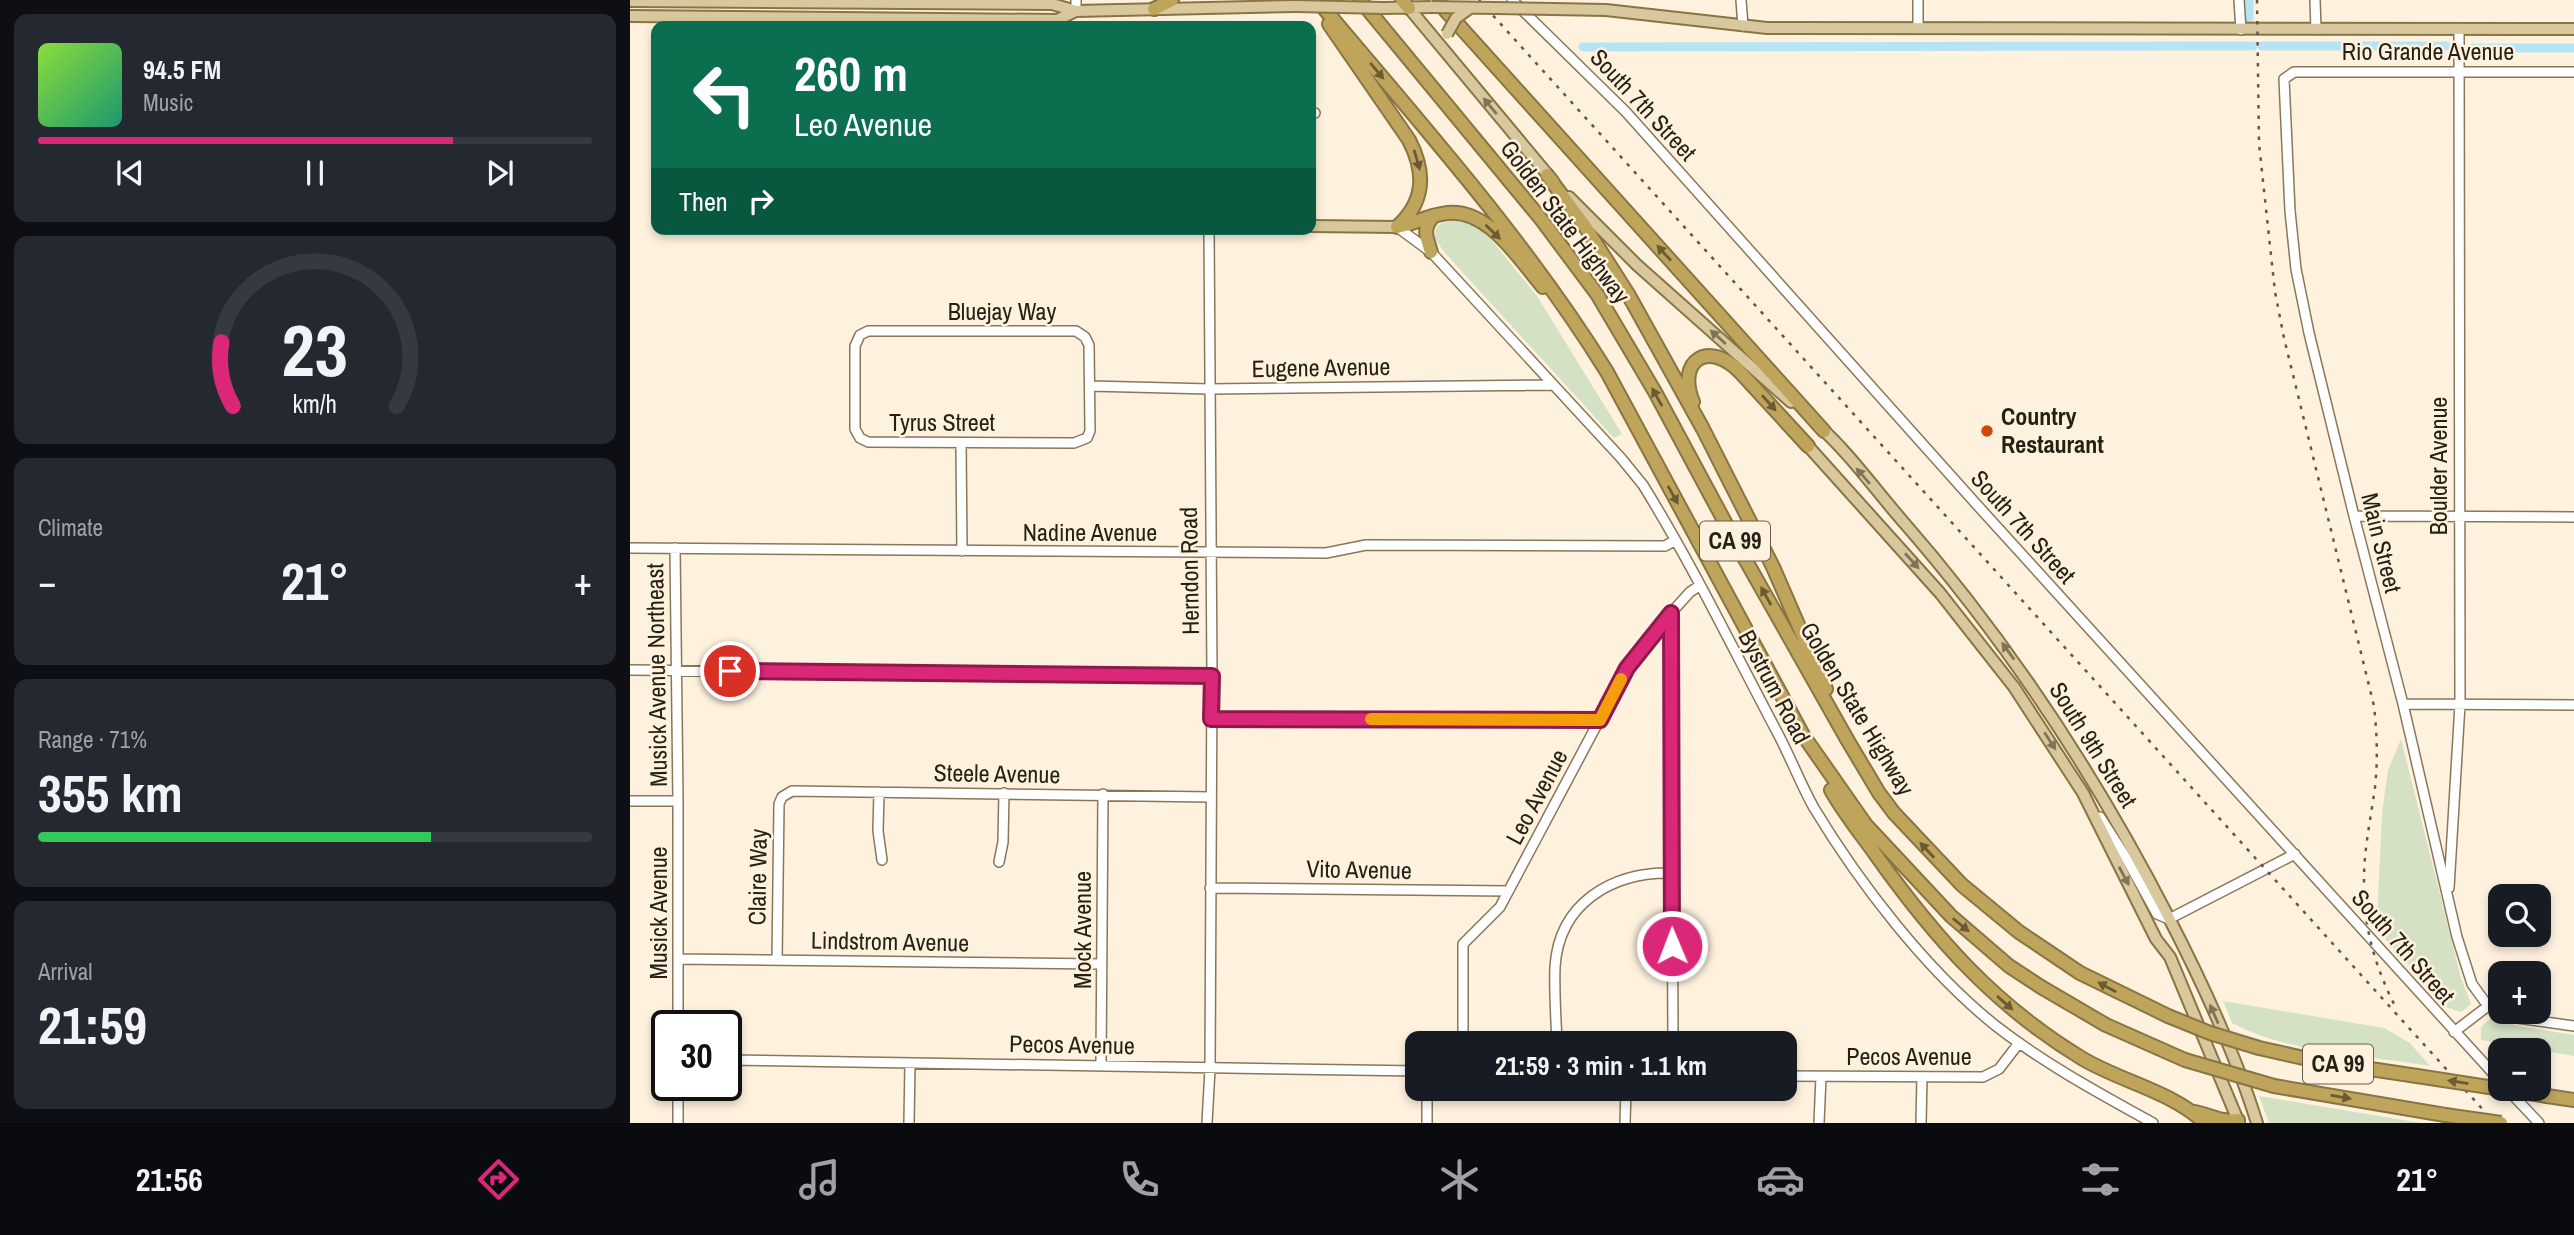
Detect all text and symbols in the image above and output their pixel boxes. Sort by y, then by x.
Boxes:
street label: Rio Grande Avenue [2342,35,2514,67]
text: 260 m [794,40,908,106]
street label: South 7th Street [1584,41,1704,168]
icon: left [679,49,770,140]
text: 94.5 FM [143,52,221,87]
one-way arrow [1369,62,1384,80]
text: Music [143,87,193,118]
one-way arrow [1482,97,1497,115]
text: Leo Avenue [794,103,932,146]
street label: Golden State Highway [1494,133,1638,310]
one-way arrow [1412,150,1422,171]
icon: previous [111,154,149,192]
icon: pause [296,154,334,192]
icon: next [481,154,519,192]
icon: right [742,182,780,220]
text: Then [679,184,728,219]
one-way arrow [1484,223,1501,239]
one-way arrow [1656,245,1672,262]
street label: Bluejay Way [948,295,1056,327]
text: 23 [282,301,348,399]
one-way arrow [1709,329,1727,345]
street label: Eugene Avenue [1251,350,1391,384]
text: km/h [293,386,337,420]
one-way arrow [1651,387,1663,406]
one-way arrow [1761,395,1776,412]
street label: Boulder Avenue [2422,397,2454,535]
place label: Country Restaurant [2001,400,2104,460]
street label: Tyrus Street [889,406,996,438]
marker: Country Restaurant [1979,423,1995,439]
street label: South 7th Street [1964,463,2084,590]
one-way arrow [1855,467,1871,485]
one-way arrow [1667,485,1679,505]
street label: Main Street [2354,490,2410,596]
street label: Herndon Road [1172,507,1206,635]
text: Climate [38,512,103,543]
street label: Nadine Avenue [1023,516,1157,548]
road number: CA 99 [1700,522,1770,561]
text: 21° [281,546,349,616]
one-way arrow [1904,552,1920,570]
text: − [38,556,56,607]
text: + [574,556,592,607]
street label: Musick Avenue Northeast [638,562,674,787]
one-way arrow [1760,587,1772,606]
street label: Golden State Highway [1793,616,1922,801]
street label: Bystrum Road [1731,624,1818,749]
pin [700,641,760,701]
one-way arrow [2001,642,2015,661]
icon: arrive [711,652,749,690]
street label: South 9th Street [2043,676,2145,814]
text: Range · 71% [38,724,147,755]
one-way arrow [2044,732,2057,751]
street label: Leo Avenue [1498,743,1575,850]
street label: Steele Avenue [933,756,1061,790]
text: 355 km [38,758,183,828]
street label: Claire Way [740,828,774,926]
one-way arrow [1919,841,1935,859]
street label: Musick Avenue [642,846,674,980]
street label: Vito Avenue [1306,852,1412,886]
one-way arrow [2118,866,2130,886]
street label: Mock Avenue [1066,871,1098,989]
street label: South 7th Street [2345,882,2463,1011]
map controls [2488,884,2551,1101]
button: search [2488,884,2551,947]
position arrow [1635,909,1709,983]
one-way arrow [1953,917,1970,932]
street label: Lindstrom Avenue [811,924,969,958]
text: Arrival [38,956,93,987]
button: + [2488,961,2551,1024]
one-way arrow [2097,981,2117,993]
text: 21:59 [38,990,147,1060]
one-way arrow [1996,995,2014,1011]
one-way arrow [2208,1004,2220,1024]
speed limit sign: 30 [651,1010,742,1101]
street label: Pecos Avenue [1009,1027,1135,1061]
button: − [2488,1038,2551,1101]
street label: Pecos Avenue [1846,1040,1972,1072]
road number: CA 99 [2303,1044,2373,1084]
text: 21:59 · 3 min · 1.1 km [1495,1048,1707,1083]
one-way arrow [2446,1077,2468,1088]
one-way arrow [2330,1092,2352,1103]
icon: directions [474,1155,523,1204]
icon: music [795,1155,844,1204]
icon: phone [1115,1155,1164,1204]
icon: climate [1435,1155,1484,1204]
icon: car [1756,1155,1805,1204]
icon: filters [2076,1155,2125,1204]
text: 21:56 [136,1158,203,1201]
text: 21° [2396,1158,2438,1201]

